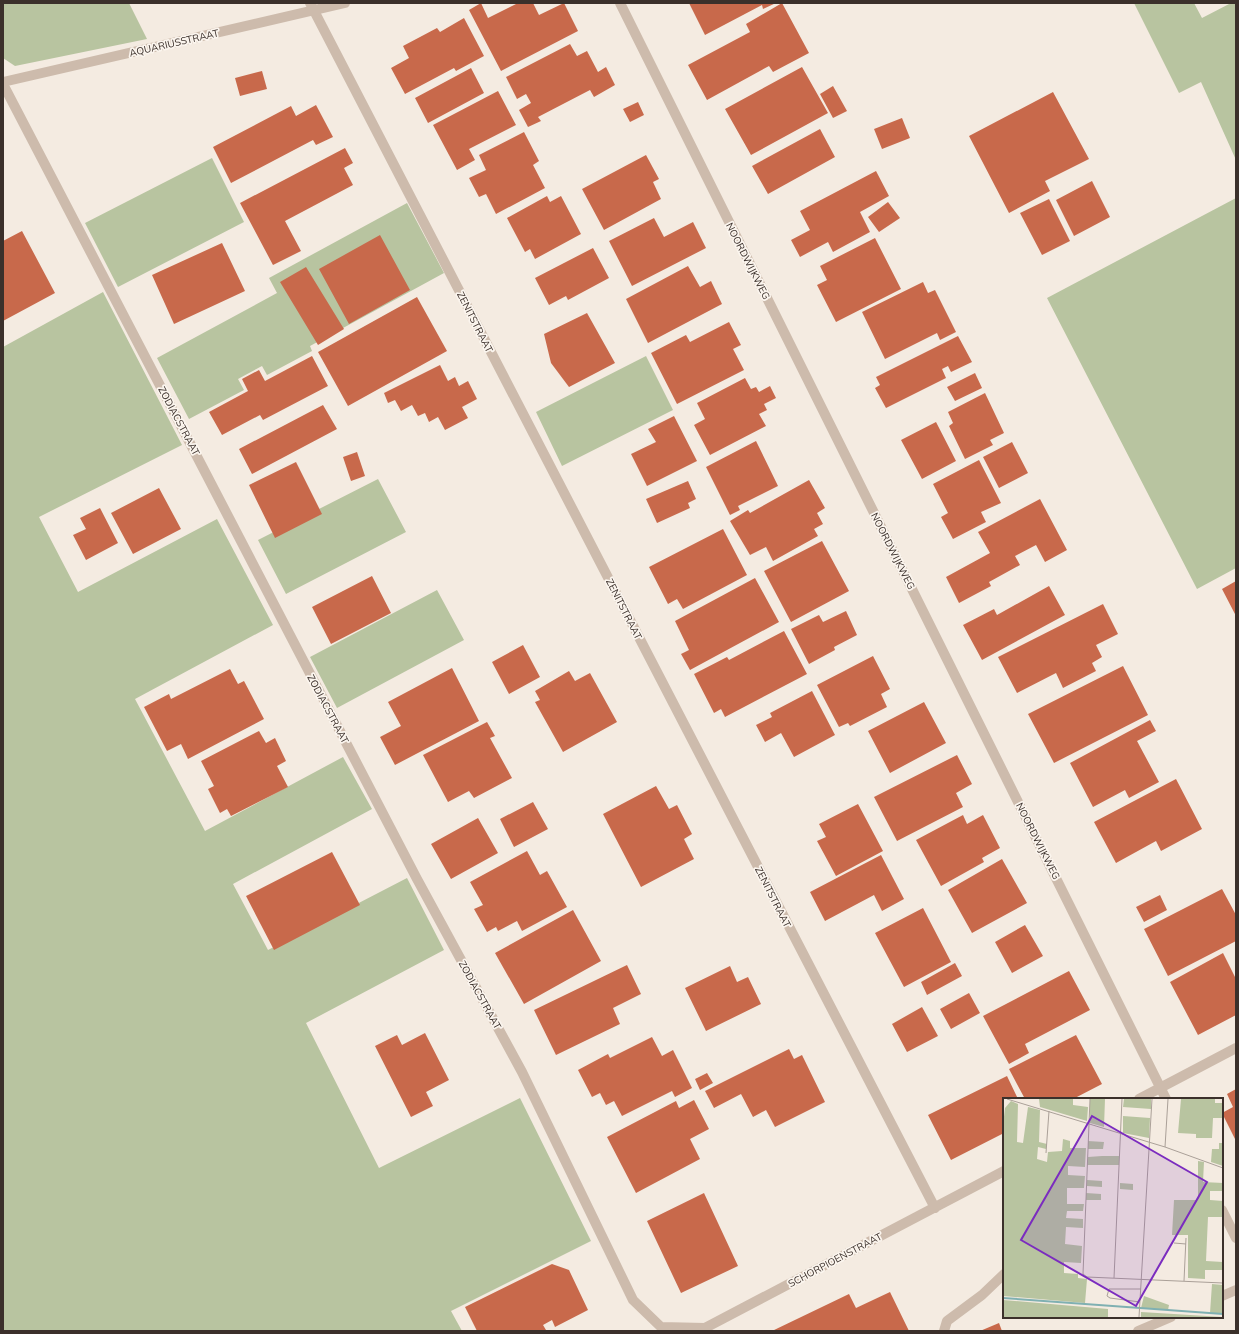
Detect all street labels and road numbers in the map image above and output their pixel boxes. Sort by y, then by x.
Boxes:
street label: AQUARIUSSTRAAT [128,26,220,60]
street label: NOORDWIJKWEG [723,220,773,302]
street label: ZENITSTRAAT [454,289,496,355]
street label: ZODIACSTRAAT [155,384,203,458]
street label: NOORDWIJKWEG [868,510,918,592]
street label: ZENITSTRAAT [603,576,645,642]
street label: ZODIACSTRAAT [304,672,352,746]
street label: NOORDWIJKWEG [1013,800,1063,882]
street label: ZENITSTRAAT [752,864,794,930]
street label: ZODIACSTRAAT [456,958,504,1032]
street label: SCHORPIOENSTRAAT [786,1230,884,1290]

